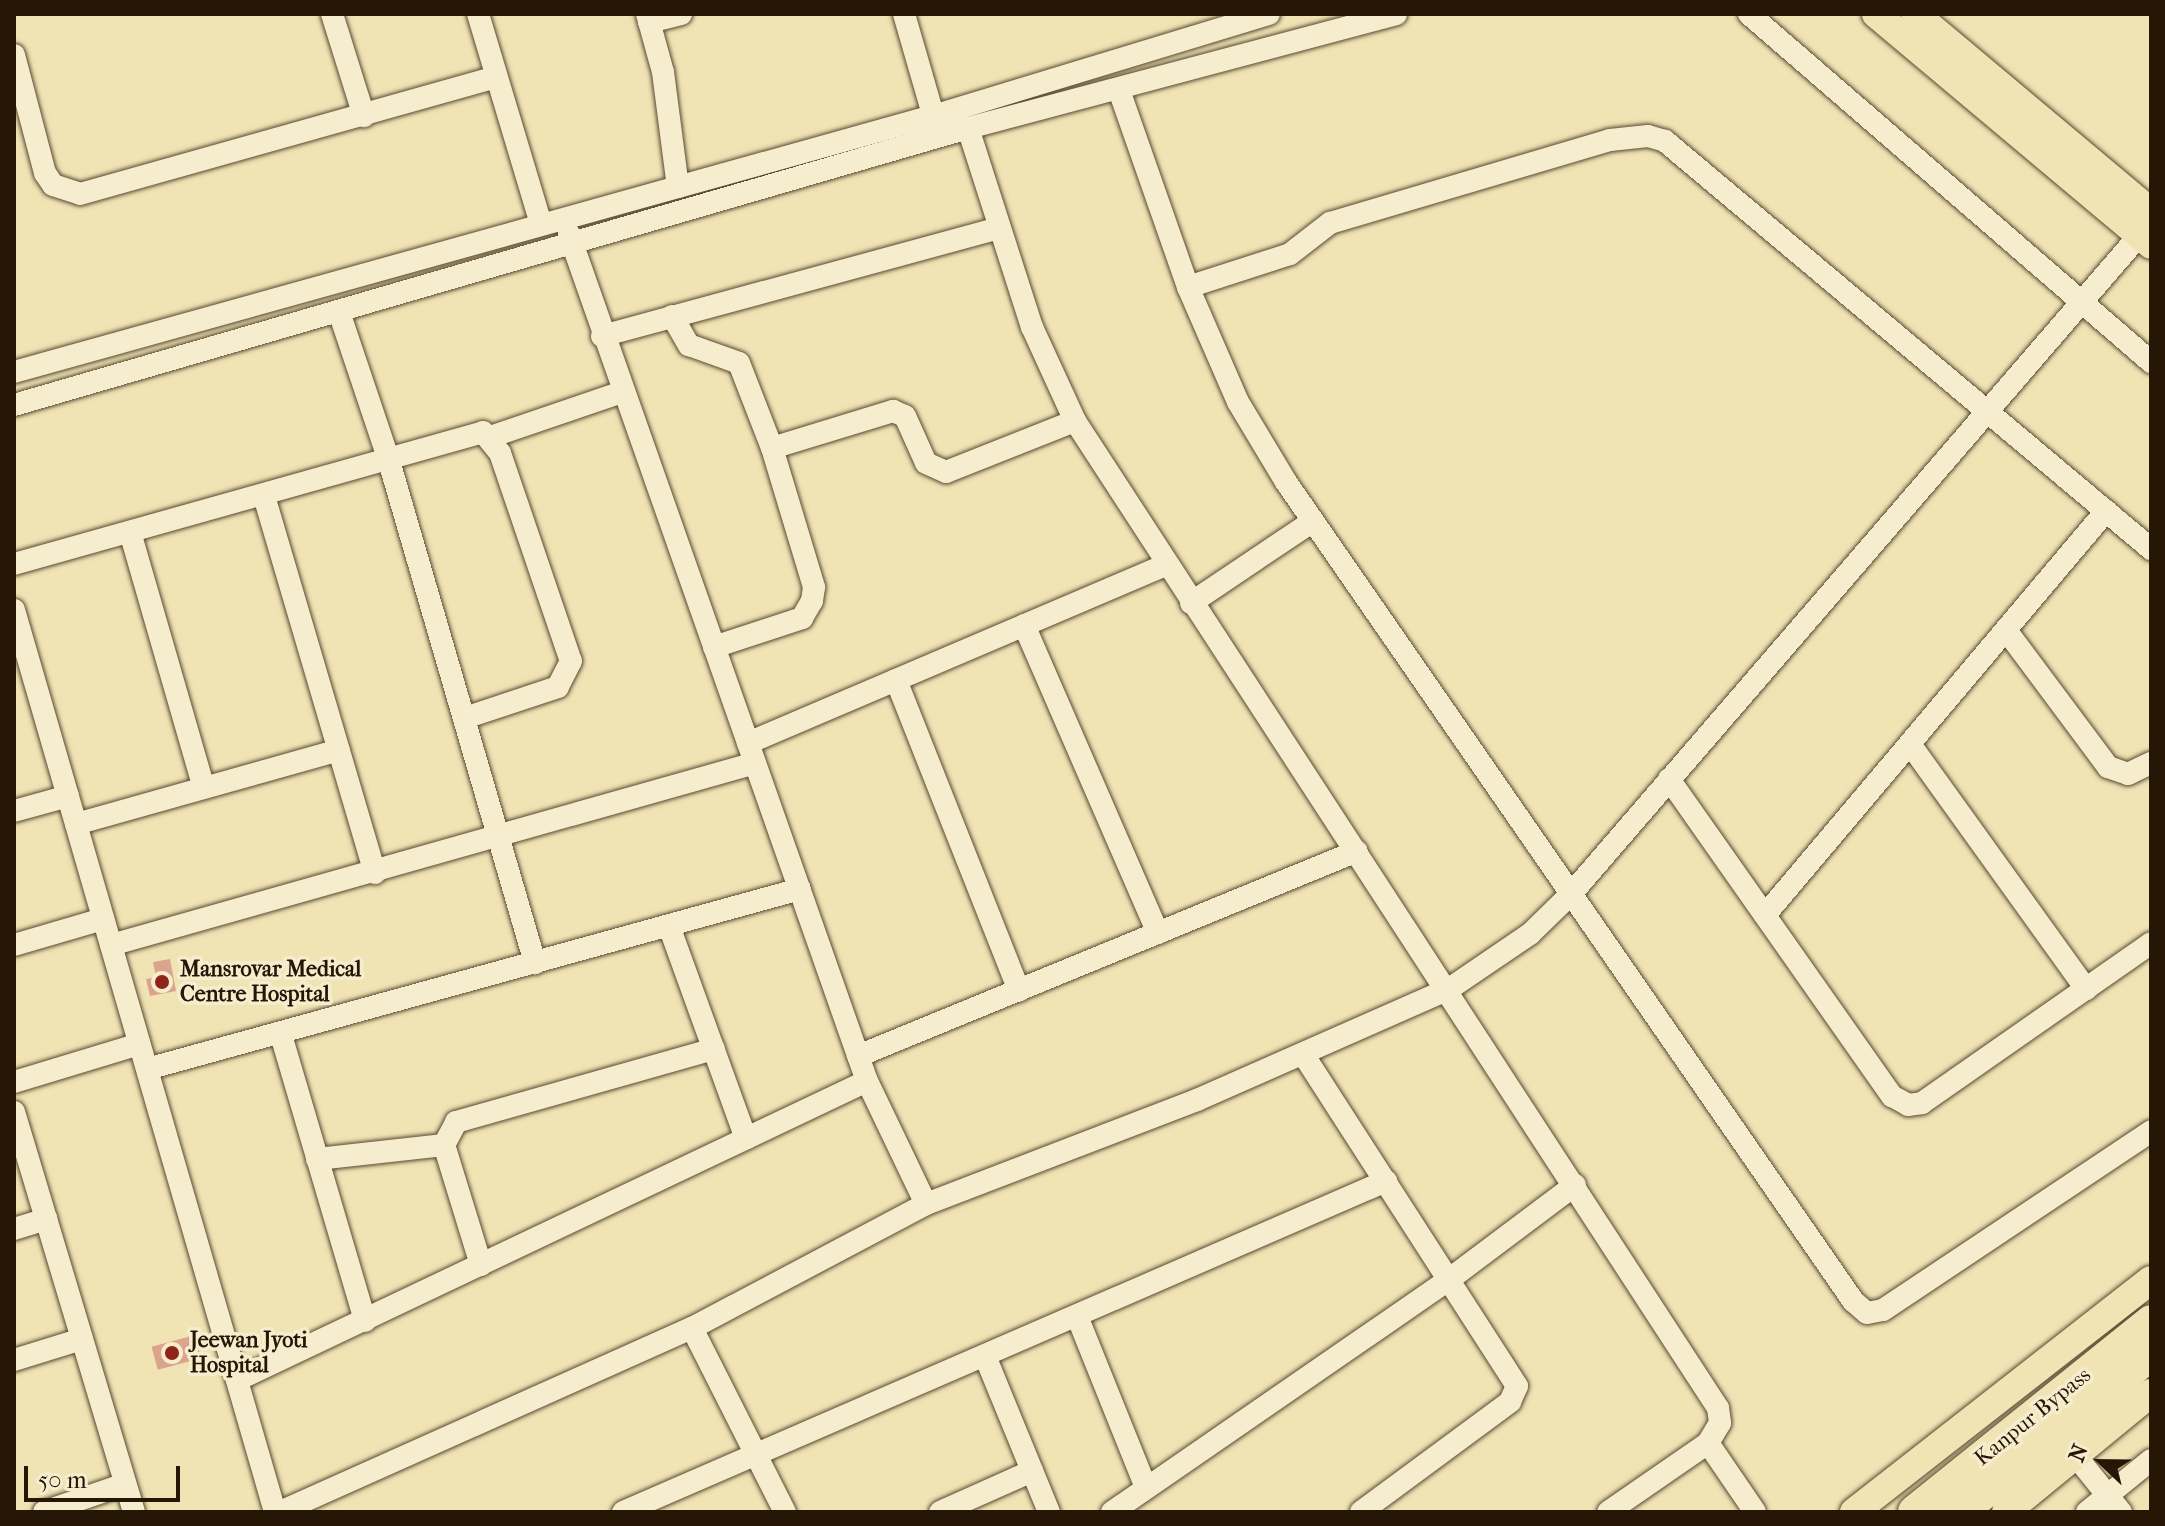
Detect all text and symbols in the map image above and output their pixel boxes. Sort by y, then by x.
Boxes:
place label: Mansrovar Medical Centre Hospital [180,956,361,1008]
marker: Mansrovar Medical Centre Hospital [151,971,173,993]
place label: Jeewan Jyoti Hospital [190,1327,308,1378]
marker: Jeewan Jyoti Hospital [161,1342,183,1364]
street label: Kanpur Bypass [1970,1362,2096,1472]
north arrow [2061,1422,2141,1502]
text: N [2064,1440,2094,1466]
scale bar [28,1450,184,1500]
text: 50 m [38,1466,87,1494]

